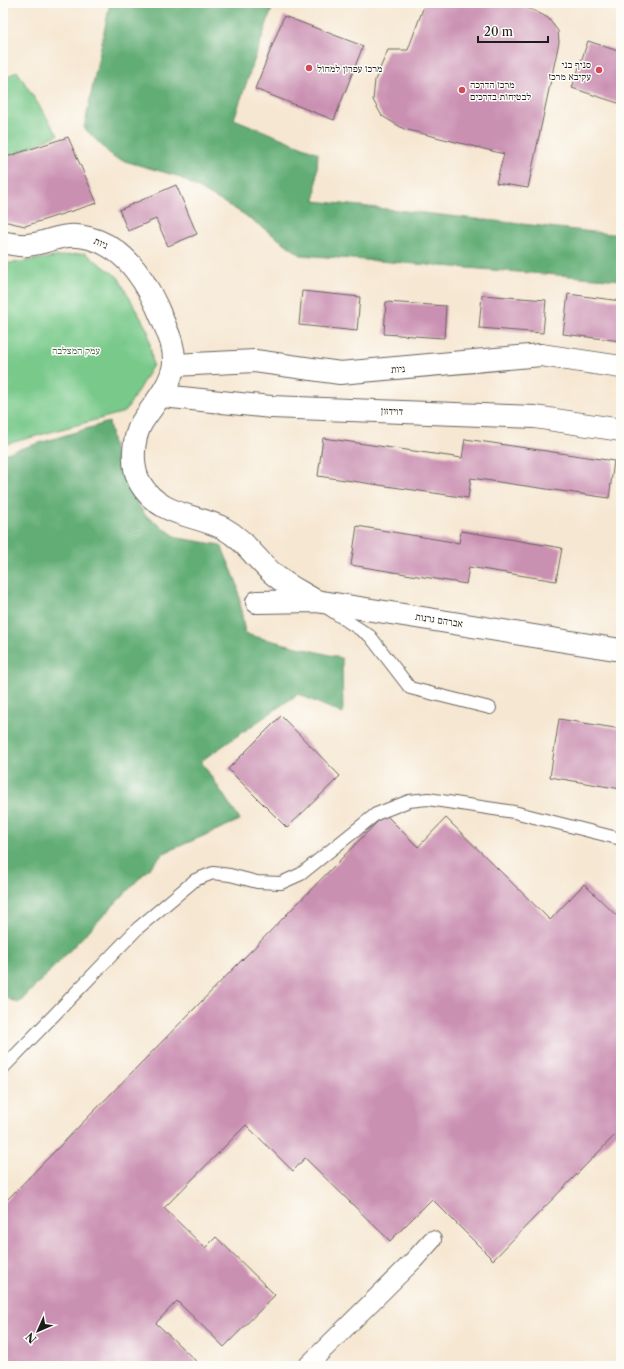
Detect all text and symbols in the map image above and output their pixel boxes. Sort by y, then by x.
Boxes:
scale bar [478,18,548,44]
text: 20 m [484,24,513,39]
place label: סניף בני עקיבא מרכז [548,58,591,83]
place label: מרכז עפרון למחול [317,62,382,75]
marker: מרכז עפרון למחול [304,63,314,73]
marker: סניף בני עקיבא מרכז [594,65,604,75]
place label: מרכז הדרכה לבטיחות בדרכים [470,78,531,103]
marker: מרכז הדרכה לבטיחות בדרכים [457,85,467,95]
street label: ניות [92,234,110,252]
park label: עמק המצלבה [52,344,100,357]
street label: ניות [390,362,406,376]
street label: דוידזון [381,404,404,418]
street label: אברהם גרנות [414,610,464,630]
north arrow [18,1311,58,1351]
text: N [22,1329,39,1346]

